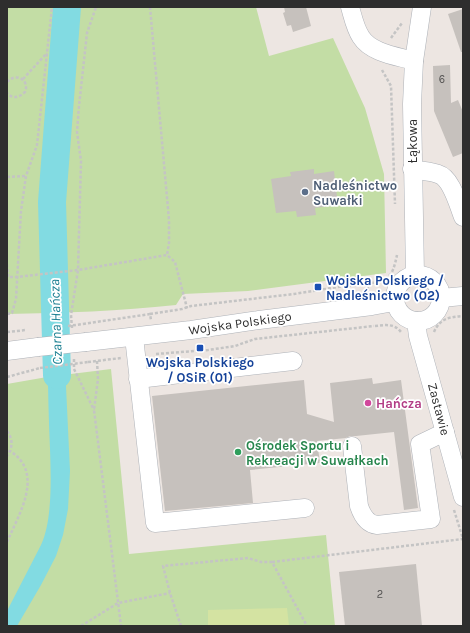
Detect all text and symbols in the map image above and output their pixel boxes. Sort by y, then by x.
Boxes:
house number: 6 [439,73,445,86]
street label: Łąkowa [405,119,420,163]
place label: Nadleśnictwo Suwałki [313,178,397,208]
marker: Nadleśnictwo Suwałki [300,187,310,197]
place label: Wojska Polskiego / Nadleśnictwo (02) [326,273,444,303]
water label: Czarna Hańcza [46,279,66,365]
marker: Wojska Polskiego / Nadleśnictwo (02) [313,282,323,292]
street label: Wojska Polskiego [188,308,292,338]
marker: Wojska Polskiego / OSiR (01) [195,343,205,353]
place label: Wojska Polskiego / OSiR (01) [146,355,254,385]
street label: Zastawie [425,381,453,437]
place label: Hańcza [376,396,422,411]
marker: Hańcza [363,398,373,408]
place label: Ośrodek Sportu i Rekreacji w Suwałkach [246,438,389,468]
marker: Ośrodek Sportu i Rekreacji w Suwałkach [233,447,243,457]
house number: 2 [377,588,383,601]

